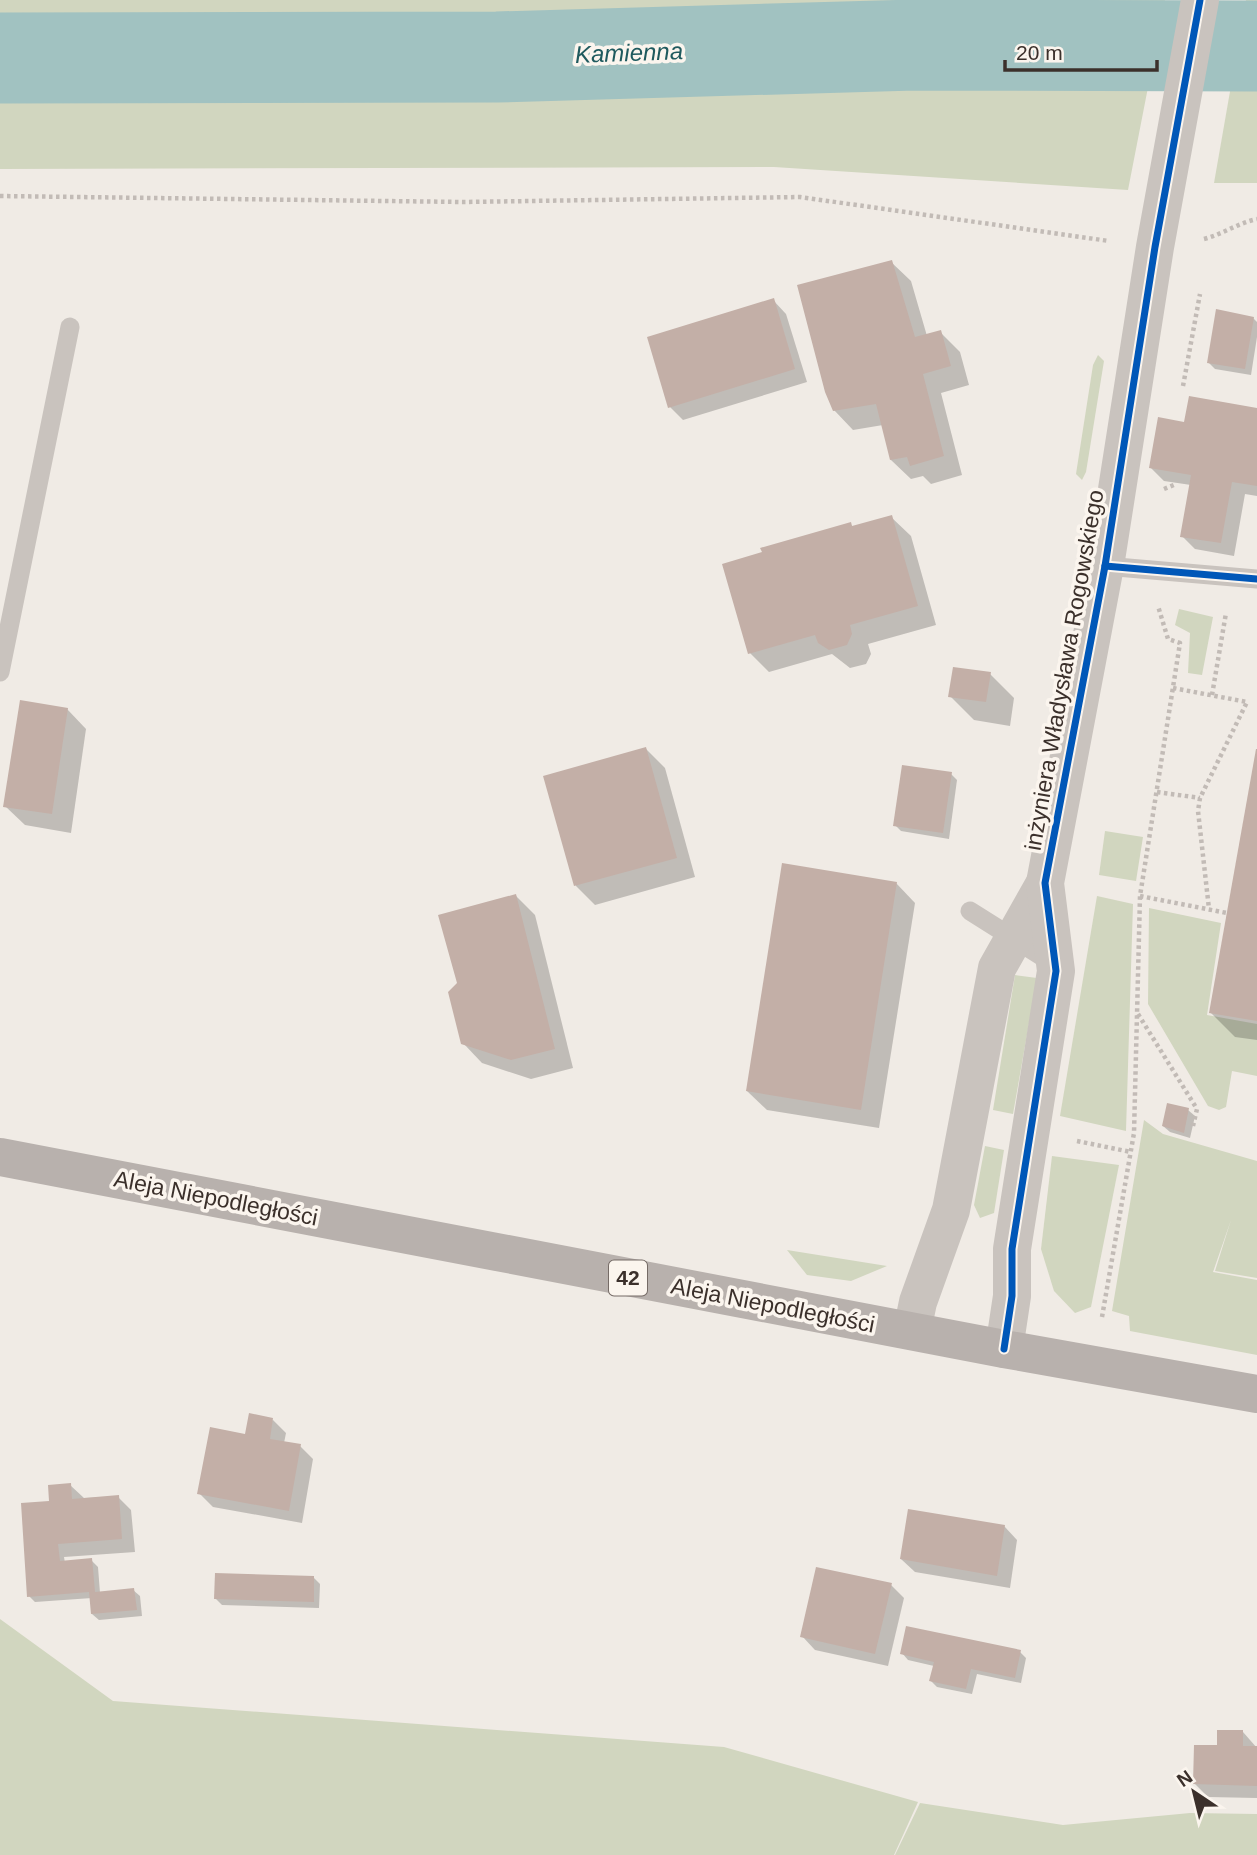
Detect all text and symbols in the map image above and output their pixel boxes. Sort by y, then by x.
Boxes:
scale bar [1005,28,1157,72]
water label: Kamienna [575,37,683,68]
text: 20 m [1016,41,1063,64]
street label: inżyniera Władysława Rogowskiego [1019,488,1109,852]
street label: Aleja Niepodległości [112,1165,320,1231]
road number: 42 [609,1260,647,1296]
street label: Aleja Niepodległości [669,1272,877,1338]
north arrow [1159,1757,1229,1827]
text: N [1173,1766,1196,1791]

